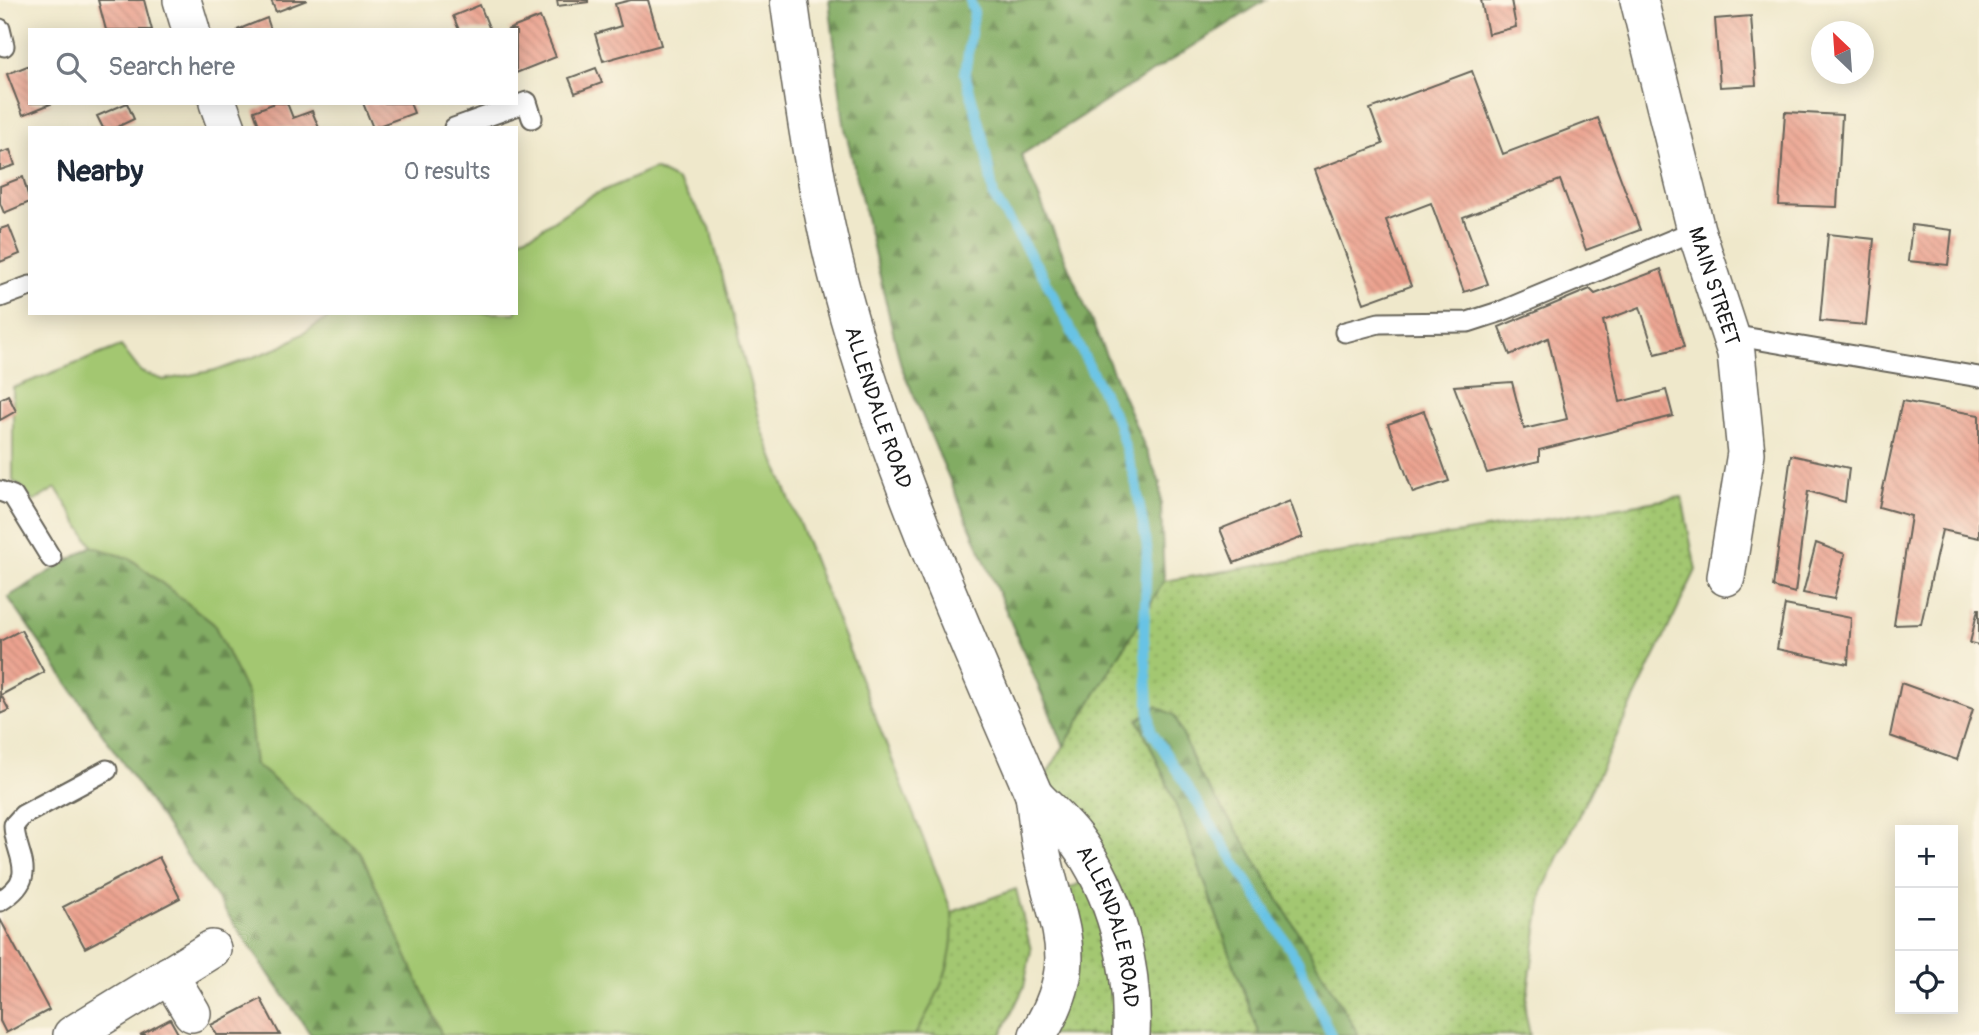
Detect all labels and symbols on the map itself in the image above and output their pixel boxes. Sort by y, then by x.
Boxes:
north arrow [1811,21,1874,84]
street label: MAIN STREET [1682,223,1746,349]
street label: ALLENDALE ROAD [839,323,918,492]
street label: ALLENDALE ROAD [1070,840,1145,1008]

